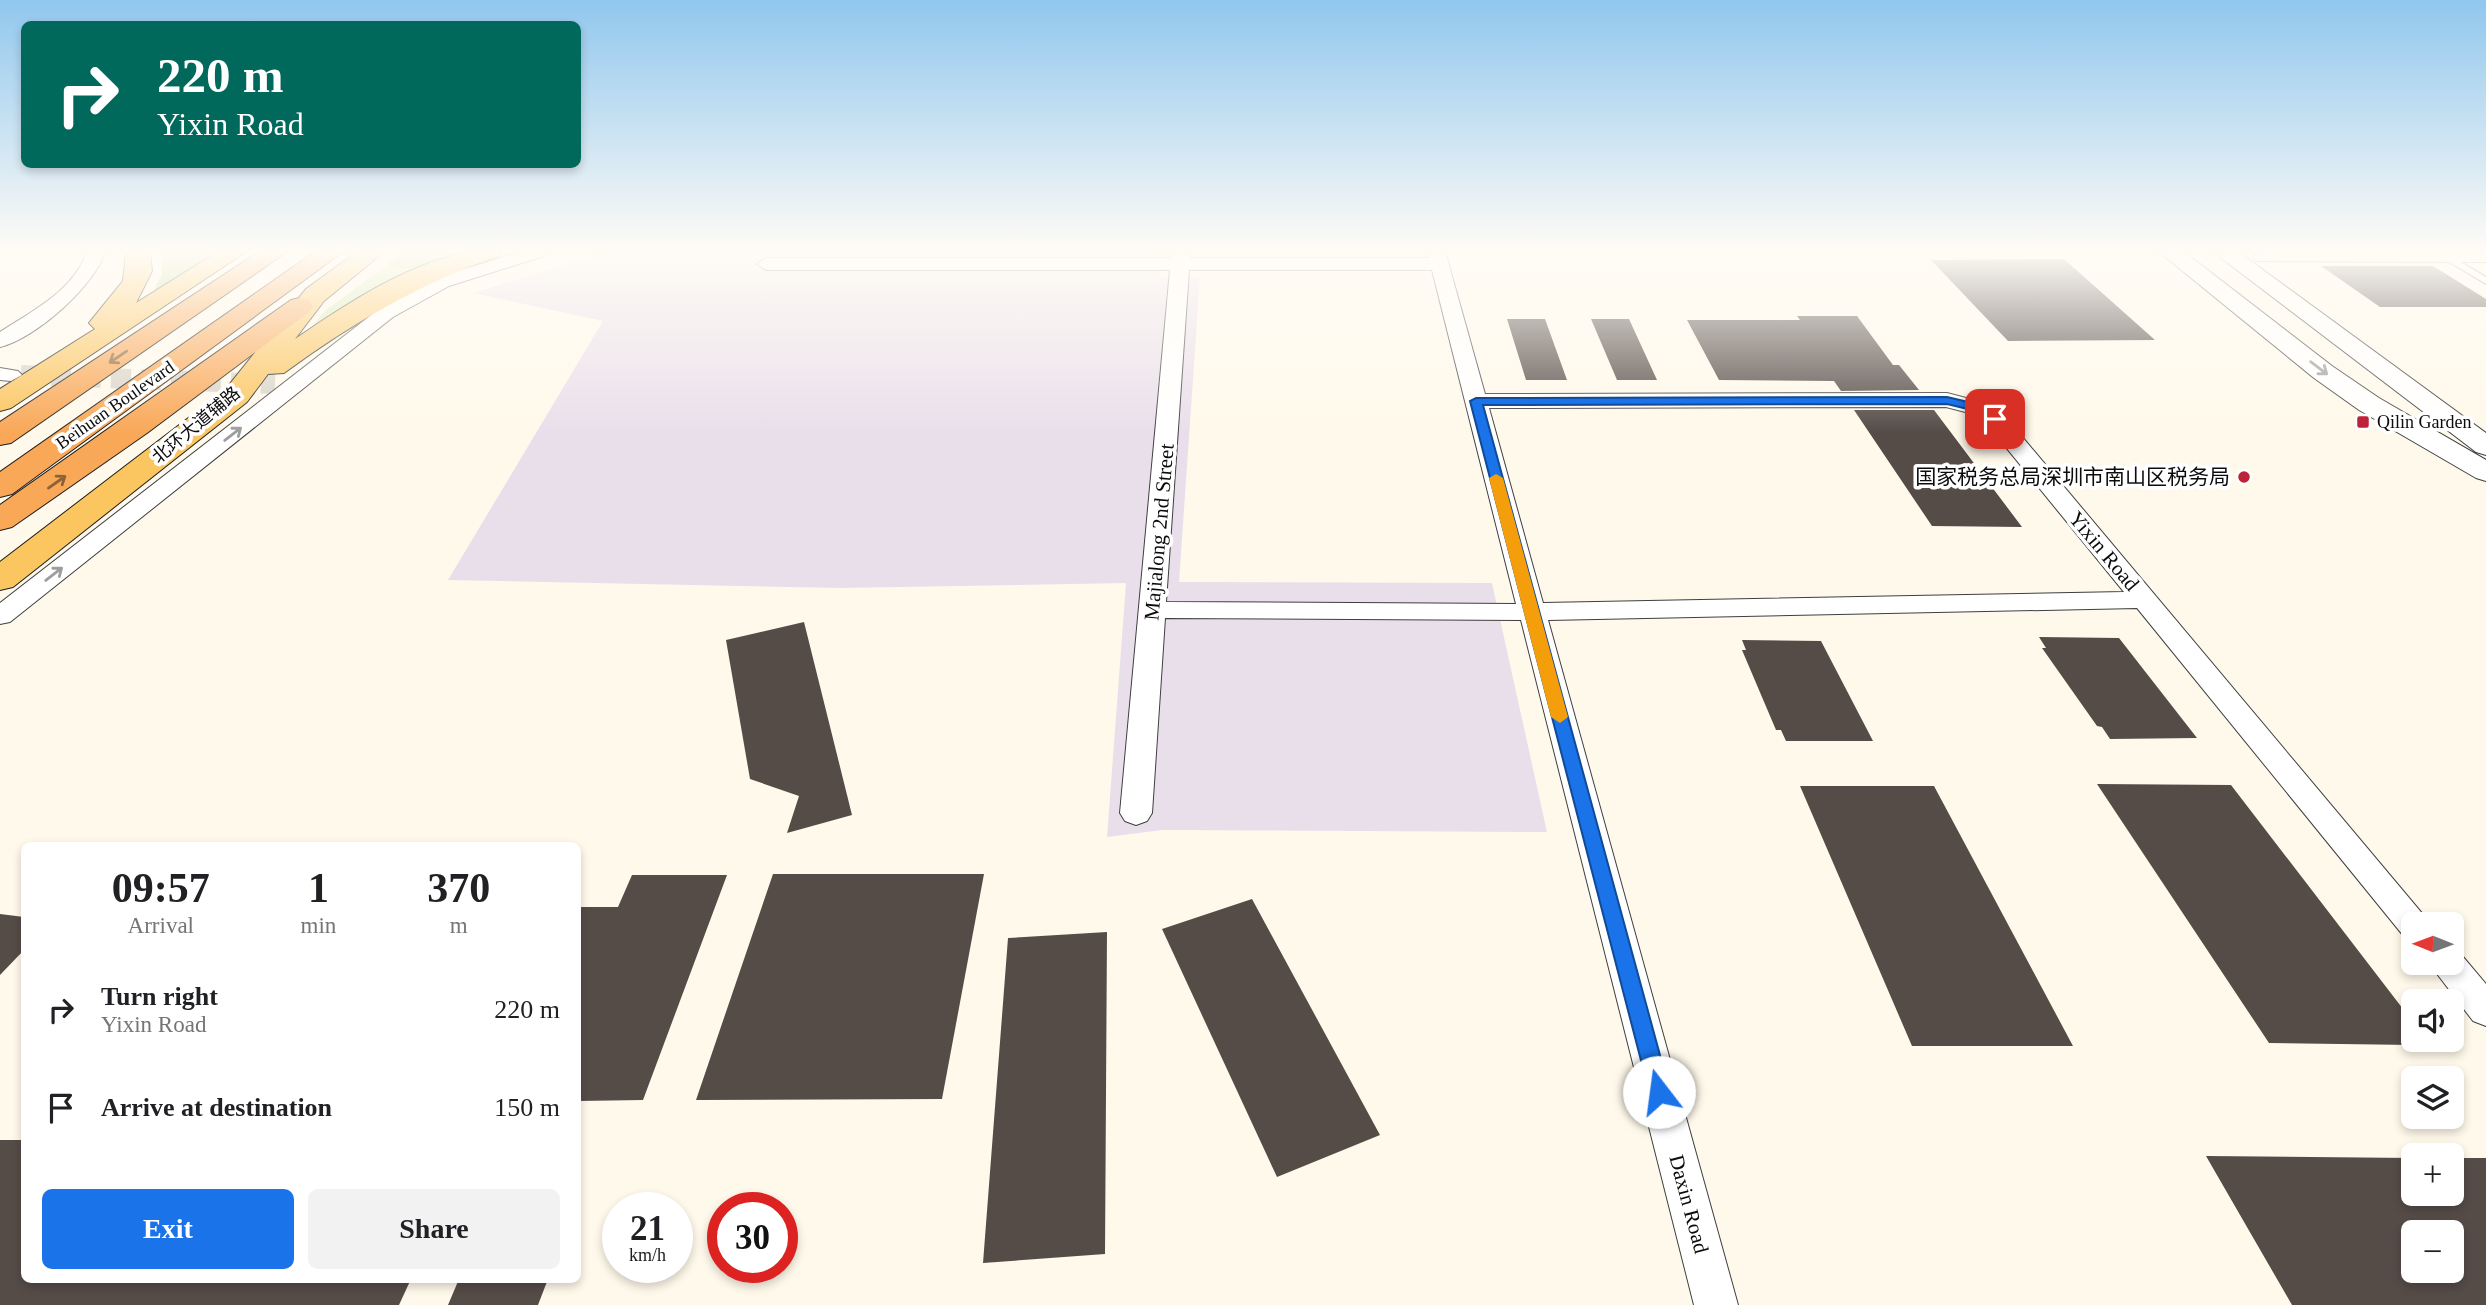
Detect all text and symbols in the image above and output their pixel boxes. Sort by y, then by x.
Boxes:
text: 220 m [157,48,284,103]
icon: right [42,49,133,140]
text: Yixin Road [157,106,304,142]
one-way arrow [108,350,128,364]
street label: Beihuan Boulevard [52,357,178,453]
one-way arrow [2309,361,2327,376]
street label: 北环大道辅路 [148,383,244,467]
pin [1965,389,2025,449]
icon: arrive [1976,400,2014,438]
place label: Qilin Garden [2377,412,2471,432]
marker: Qilin Garden [2355,414,2371,430]
one-way arrow [223,426,241,441]
street label: Majialong 2nd Street [1139,442,1179,621]
place label: 国家税务总局深圳市南山区税务局 [1915,465,2230,489]
marker: 国家税务总局深圳市南山区税务局 [2236,469,2252,485]
one-way arrow [47,475,66,489]
street label: Yixin Road [2064,506,2144,596]
one-way arrow [44,566,62,582]
text: 09:57 [112,865,210,911]
text: 1 [308,865,329,911]
text: 370 [427,865,490,911]
north arrow [2401,912,2464,975]
map controls [2401,912,2464,1283]
text: Arrival [128,913,194,938]
text: min [301,913,336,938]
text: m [450,913,468,938]
text: Turn right [101,982,218,1011]
button: sound [2401,989,2464,1052]
icon: right [42,991,80,1029]
text: 220 m [494,995,560,1024]
text: Yixin Road [101,1012,206,1037]
position arrow [1622,1055,1696,1129]
button: layers [2401,1066,2464,1129]
icon: arrive [42,1089,80,1127]
text: Arrive at destination [101,1093,332,1122]
text: 150 m [494,1093,560,1122]
button: + [2401,1143,2464,1206]
street label: Daxin Road [1664,1152,1714,1256]
button: Exit [42,1189,294,1269]
button: Share [308,1189,560,1269]
speed limit sign: 30 [707,1192,798,1283]
text: 21 [630,1209,665,1248]
button: − [2401,1220,2464,1283]
text: km/h [629,1245,666,1265]

